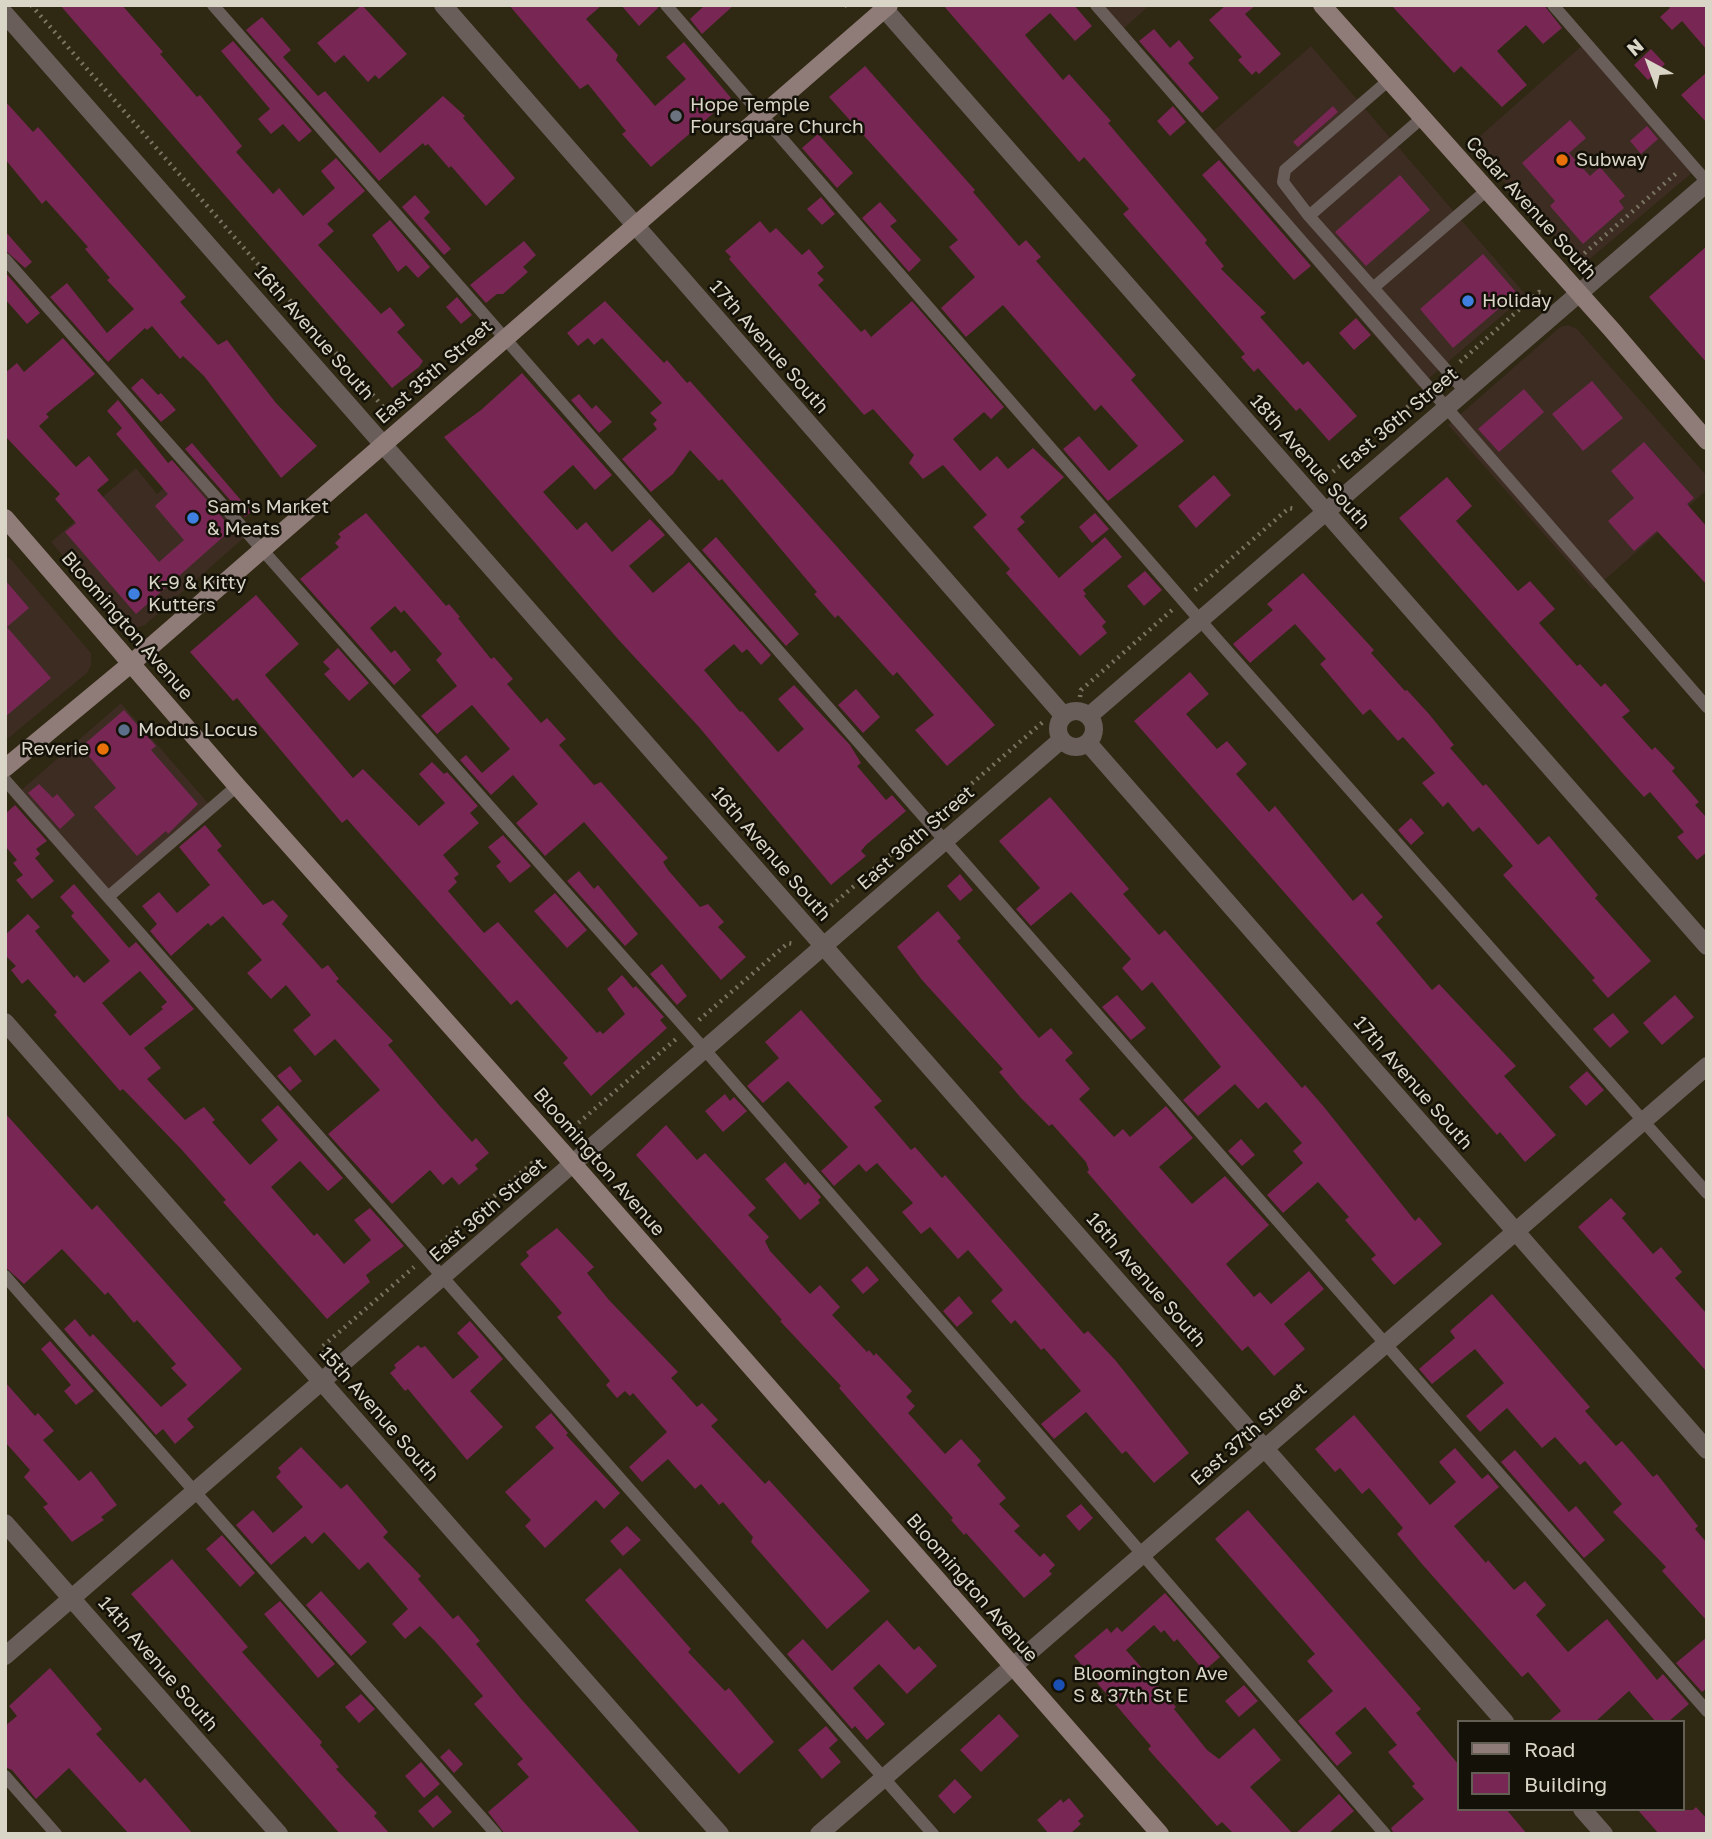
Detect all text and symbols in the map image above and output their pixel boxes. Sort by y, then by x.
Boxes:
north arrow [1614,28,1684,98]
text: N [1622,33,1648,60]
place label: Hope Temple Foursquare Church [690,94,864,138]
marker: Hope Temple Foursquare Church [668,108,684,124]
street label: Cedar Avenue South [1461,132,1601,284]
place label: Subway [1576,149,1647,171]
marker: Subway [1554,152,1570,168]
street label: 16th Avenue South [249,261,379,405]
street label: 17th Avenue South [705,276,833,418]
place label: Holiday [1482,290,1552,312]
marker: Holiday [1460,293,1476,309]
street label: East 35th Street [371,315,497,429]
street label: East 36th Street [1335,363,1463,475]
street label: 18th Avenue South [1245,390,1375,534]
place label: Sam's Market & Meats [207,496,329,540]
marker: Sam's Market & Meats [185,510,201,526]
street label: Bloomington Avenue [56,547,198,705]
place label: K-9 & Kitty Kutters [148,572,246,616]
marker: K-9 & Kitty Kutters [126,586,142,602]
place label: Modus Locus [138,719,258,741]
marker: Modus Locus [116,722,132,738]
place label: Reverie [21,738,89,760]
marker: Reverie [95,741,111,757]
street label: East 36th Street [853,781,979,895]
street label: 16th Avenue South [706,782,836,926]
street label: 17th Avenue South [1349,1012,1477,1154]
street label: Bloomington Avenue [528,1083,670,1241]
street label: East 36th Street [425,1153,551,1267]
street label: 16th Avenue South [1081,1208,1211,1352]
street label: 15th Avenue South [314,1342,444,1486]
street label: East 37th Street [1186,1377,1312,1491]
street label: Bloomington Avenue [901,1509,1043,1667]
street label: 14th Avenue South [93,1592,223,1736]
place label: Bloomington Ave S & 37th St E [1073,1663,1228,1707]
marker: Bloomington Ave S & 37th St E [1051,1677,1067,1693]
legend [1456,1720,1684,1811]
text: Road [1524,1736,1575,1762]
text: Building [1524,1771,1607,1797]

